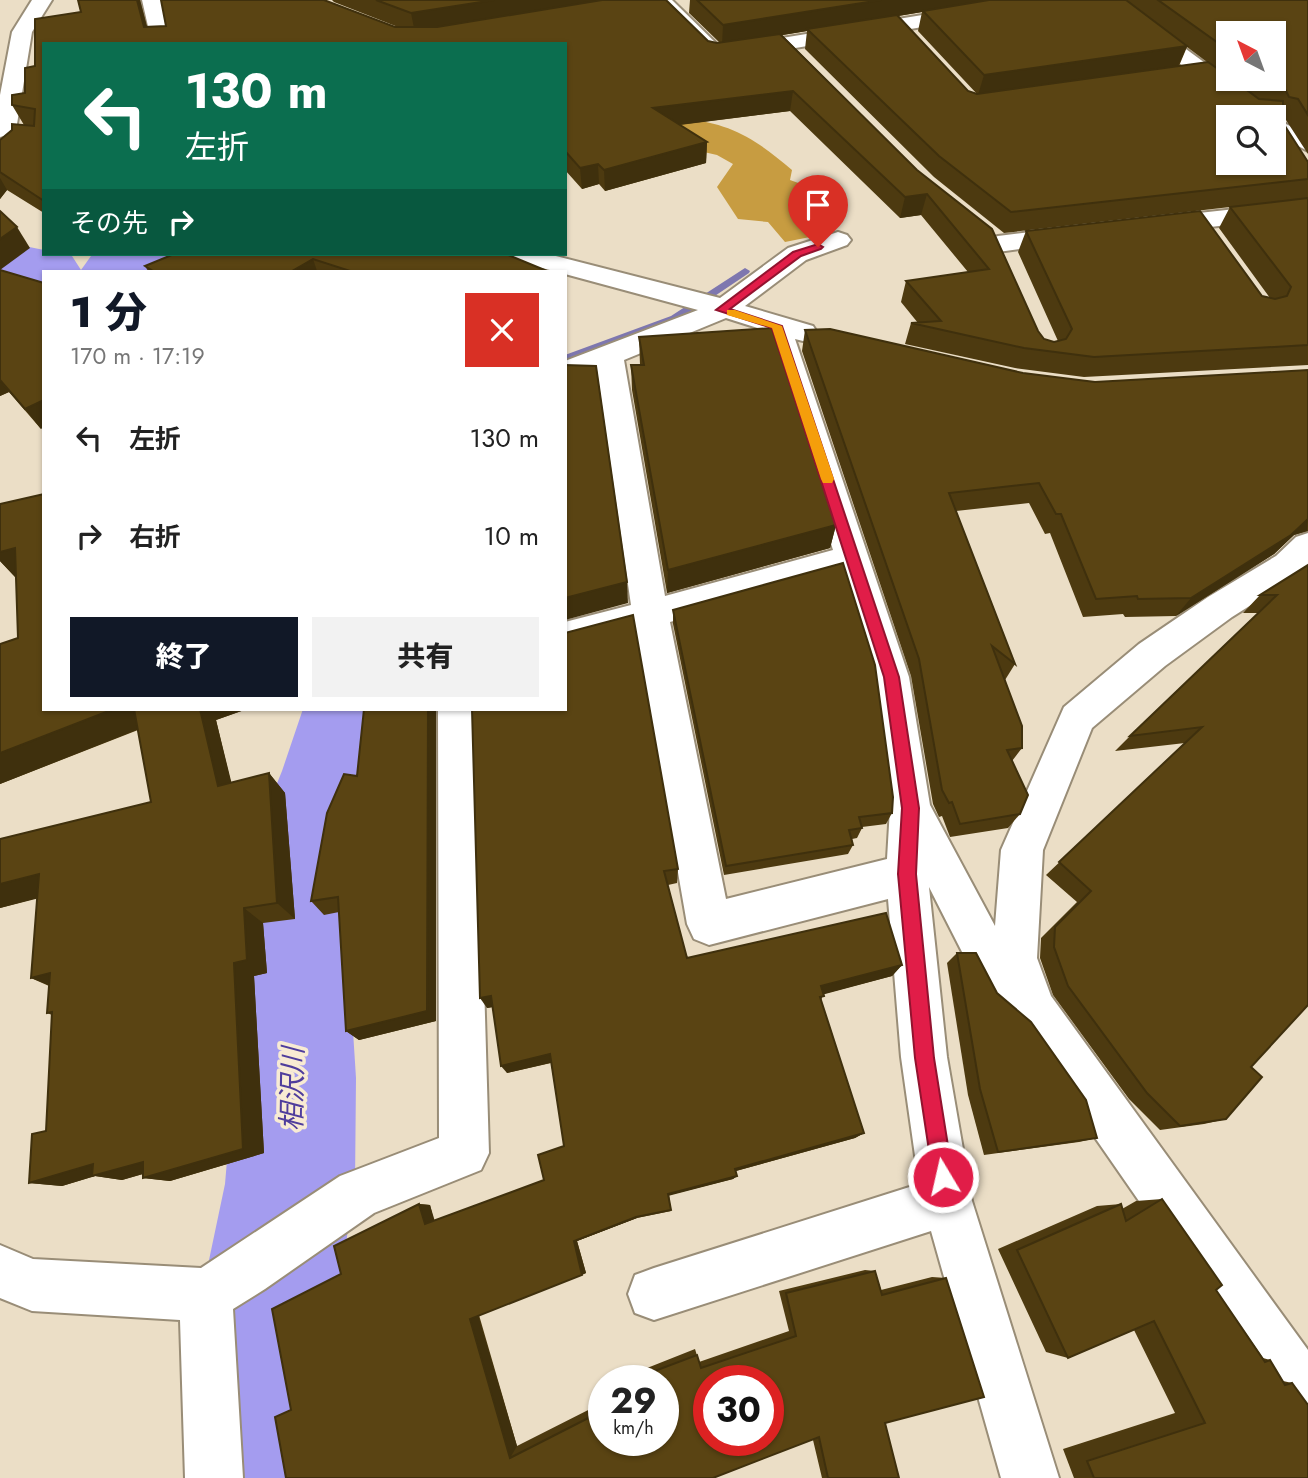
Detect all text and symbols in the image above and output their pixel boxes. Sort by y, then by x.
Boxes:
north arrow [1216,21,1286,91]
map controls [1216,21,1286,175]
text: 130 m [185,56,328,126]
icon: left [70,70,161,161]
button: search [1216,105,1286,175]
text: 左折 [185,124,249,170]
pin [788,175,848,247]
icon: arrive [799,186,837,224]
icon: right [162,203,200,241]
text: その先 [70,204,148,242]
text: 1 分 [70,282,147,343]
button: close [465,293,539,367]
text: 170 m · 17:19 [70,339,205,373]
icon: left [70,419,108,457]
text: 130 m [469,419,539,457]
text: 左折 [129,420,181,458]
icon: right [70,517,108,555]
text: 10 m [484,517,539,555]
text: 右折 [129,518,181,556]
button: 終了 [70,617,298,697]
button: 共有 [312,617,539,697]
water label: 相沢川 [271,1044,314,1131]
position arrow [906,1140,980,1214]
speed limit sign: 30 [693,1365,784,1456]
text: 29 [610,1376,657,1426]
text: km/h [613,1415,654,1441]

